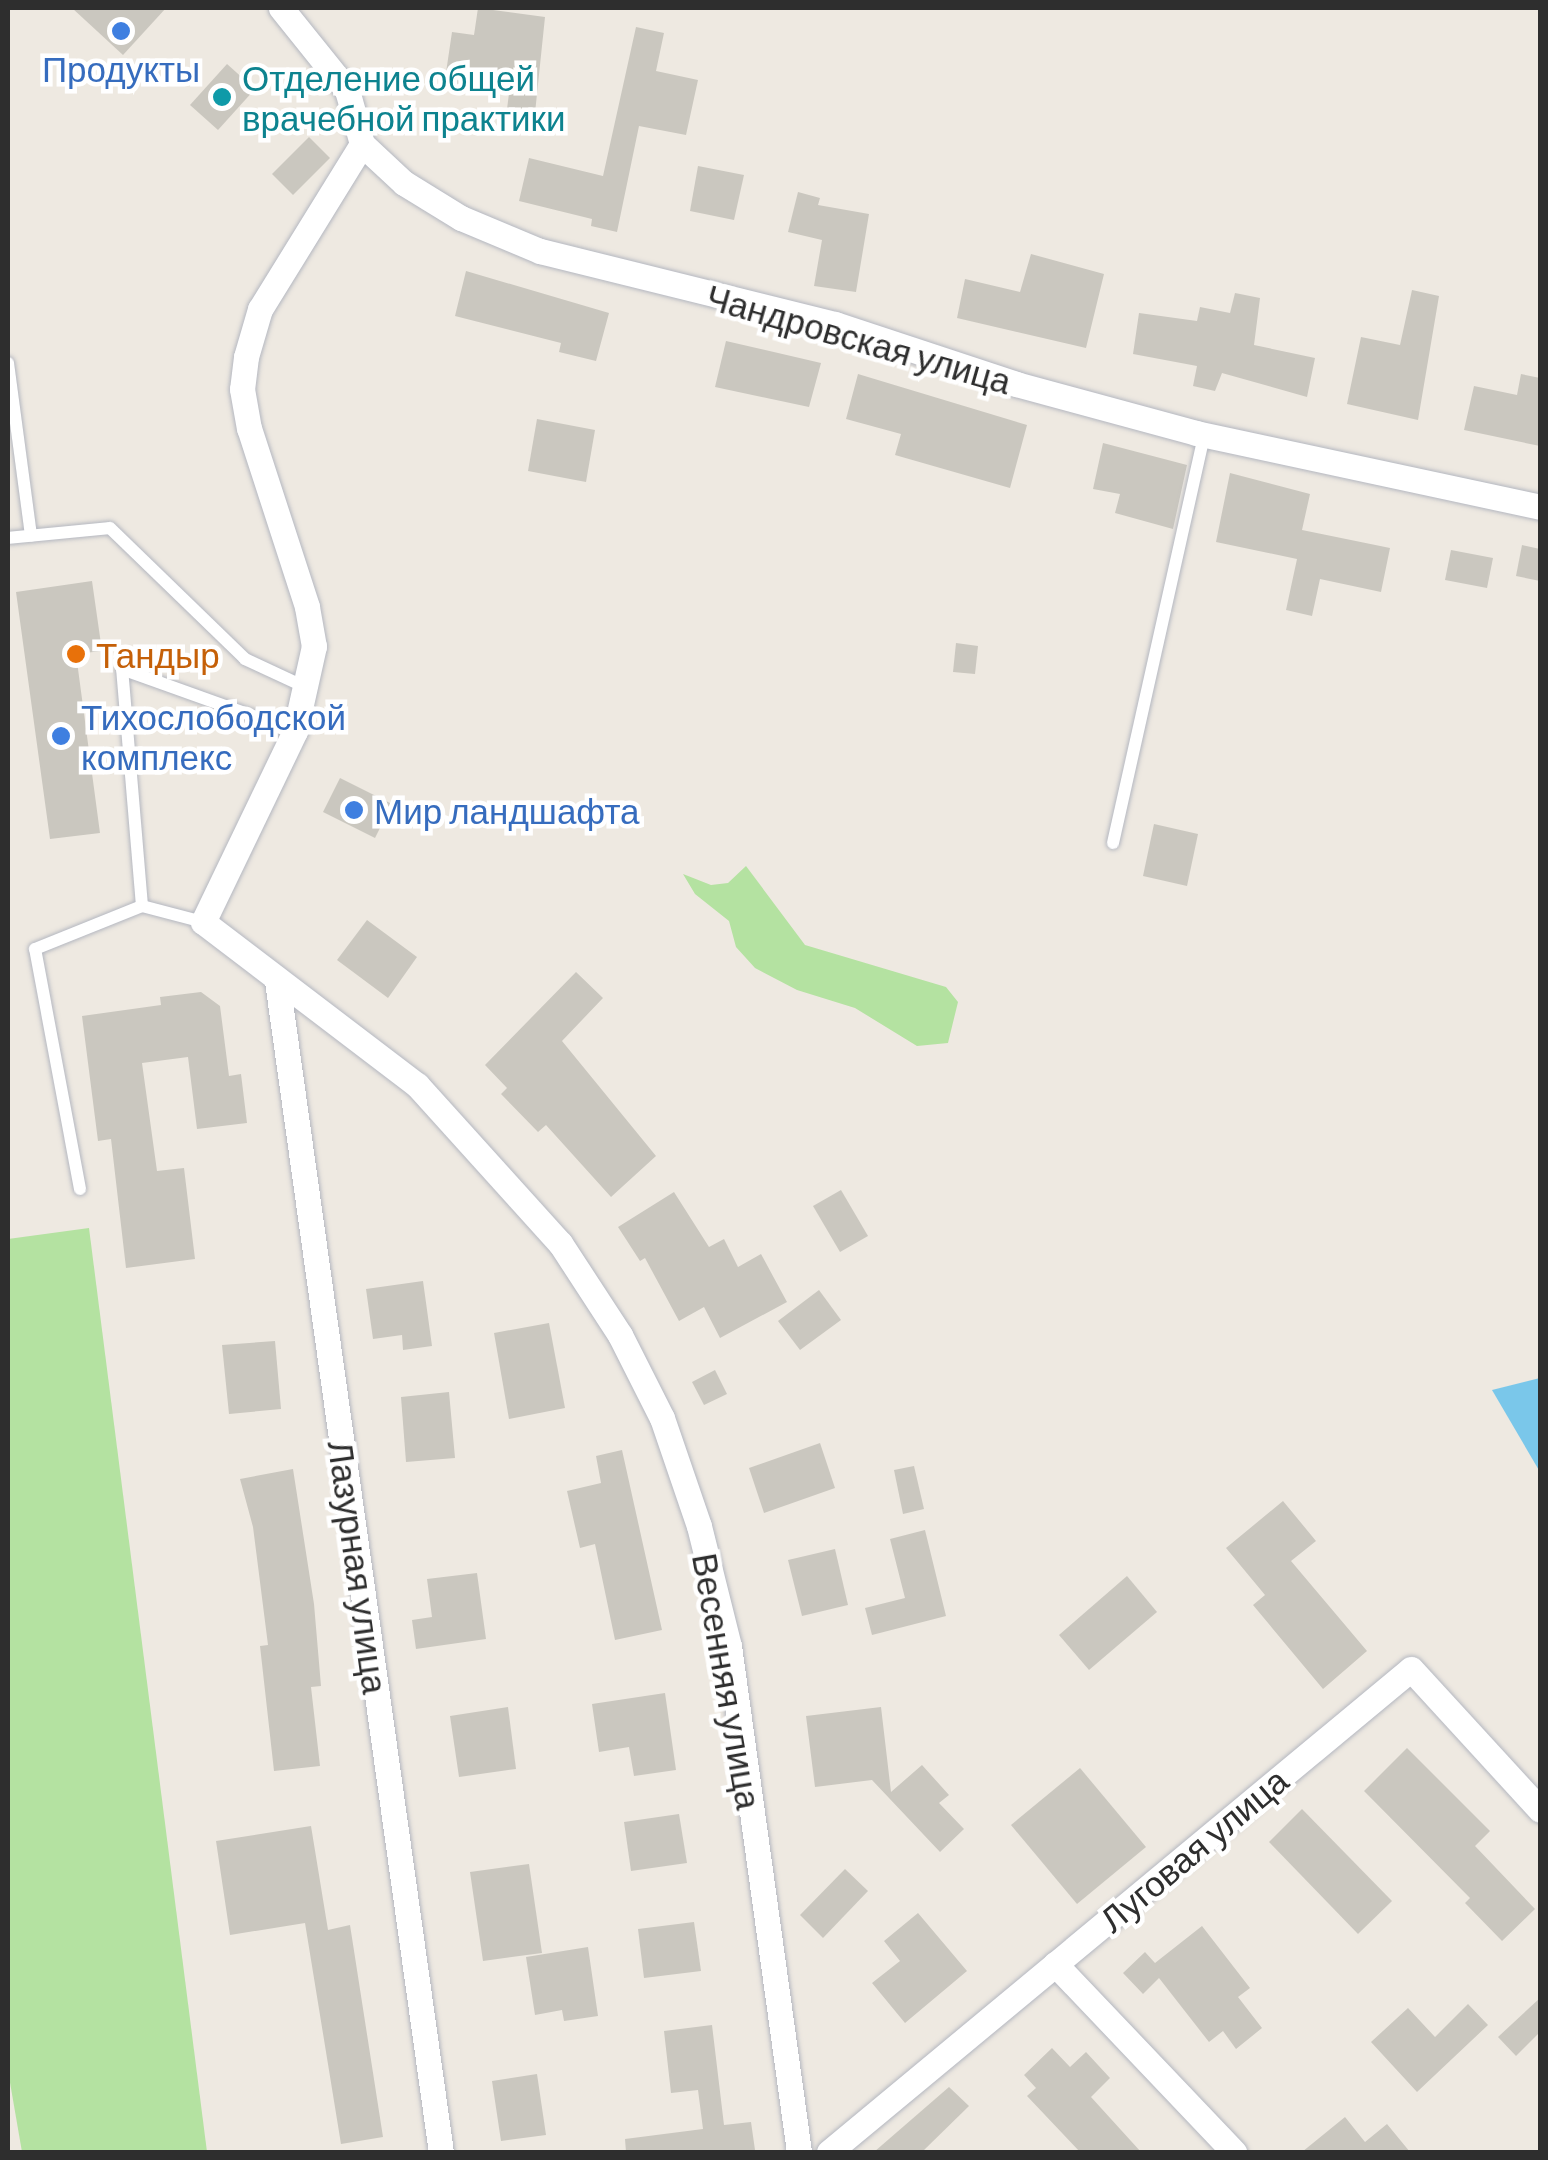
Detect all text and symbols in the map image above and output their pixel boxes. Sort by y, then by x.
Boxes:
marker: Продукты [110,20,132,42]
place label: Продукты [42,47,200,89]
place label: Отделение общей врачебной практики [242,56,565,138]
marker: Отделение общей врачебной практики [211,86,233,108]
street label: Чандровская улица [702,274,1016,402]
place label: Тандыр [96,633,220,675]
marker: Тандыр [65,643,87,665]
place label: Тихослободской комплекс [81,695,346,777]
marker: Тихослободской комплекс [50,725,72,747]
place label: Мир ландшафта [374,789,639,831]
marker: Мир ландшафта [343,799,365,821]
street label: Лазурная улица [320,1438,398,1696]
street label: Весенняя улица [685,1550,771,1812]
street label: Луговая улица [1091,1758,1295,1940]

